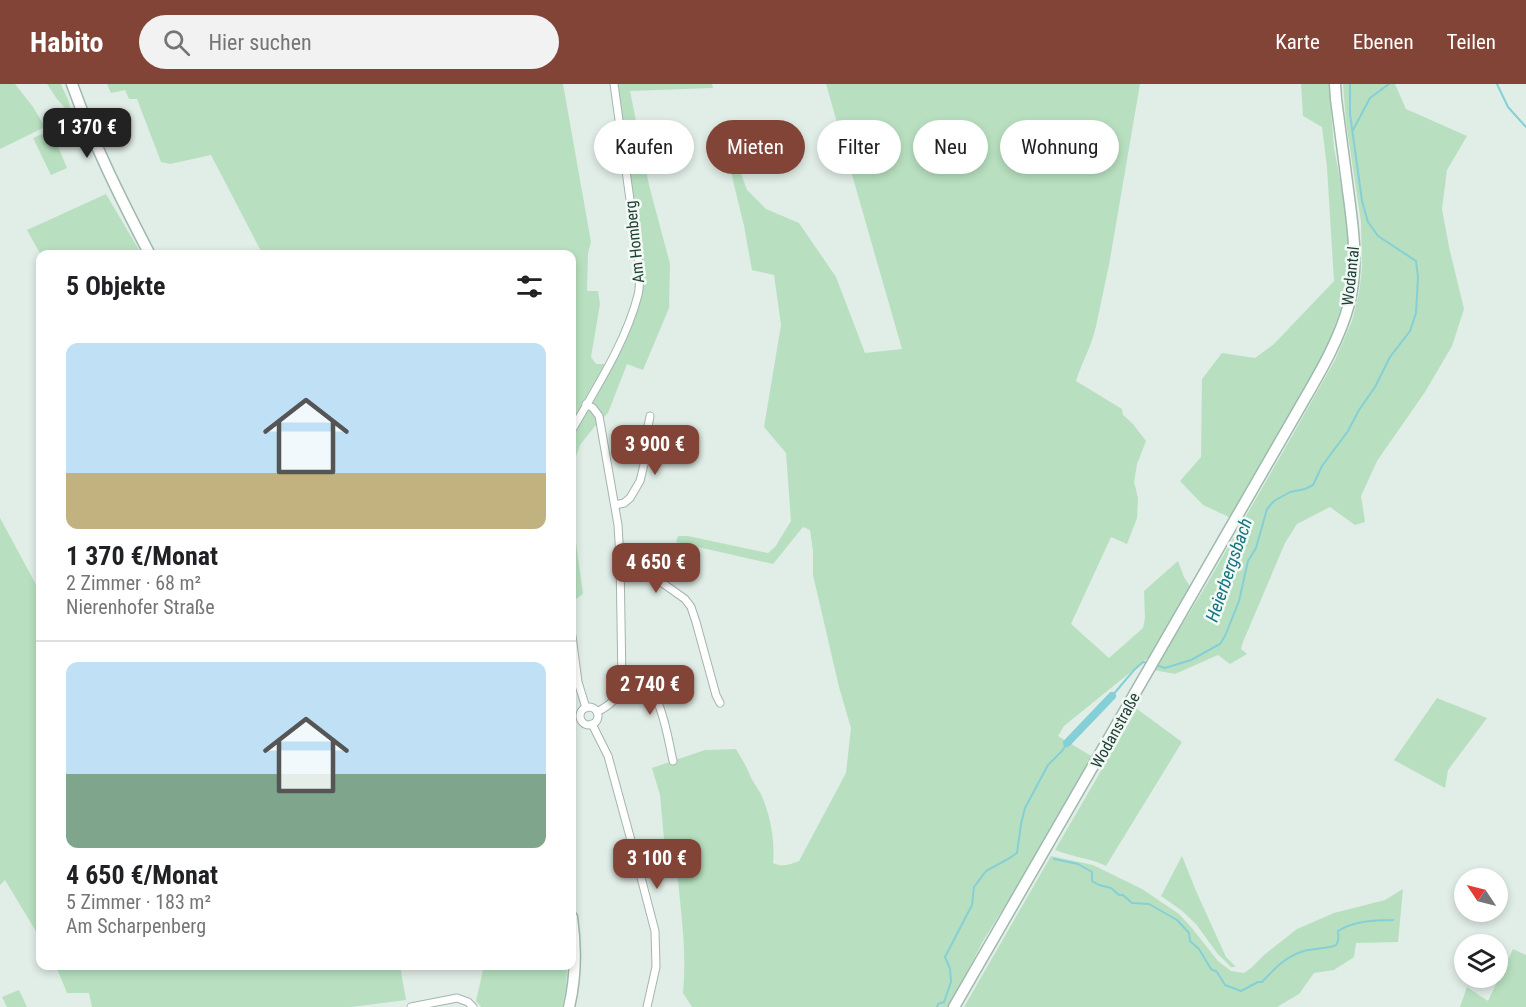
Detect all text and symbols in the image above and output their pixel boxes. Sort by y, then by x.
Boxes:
search box [139,15,559,69]
text: Habito [30,26,103,59]
icon: search [160,26,193,59]
text: Hier suchen [208,30,312,55]
text: Karte [1275,30,1320,54]
text: Ebenen [1353,30,1414,54]
text: Teilen [1447,30,1496,54]
pin: 1 370 € [32,108,142,159]
text: 1 370 € [57,115,117,139]
chip: Kaufen [594,120,694,174]
chip: Mieten [706,120,805,174]
chip: Filter [817,120,901,174]
chip: Neu [913,120,988,174]
chip: Wohnung [1000,120,1119,174]
street label: Am Homberg [621,200,648,284]
street label: Wodantal [1338,246,1363,307]
icon: filters [513,270,546,303]
text: 5 Objekte [66,271,165,301]
icon: home [252,382,360,490]
pin: 3 900 € [600,425,710,476]
text: 3 900 € [625,432,685,456]
water label: Heierbergsbach [1201,515,1256,625]
text: 1 370 €/Monat [66,541,218,571]
pin: 4 650 € [601,543,711,594]
text: 4 650 € [626,550,686,574]
text: 2 Zimmer · 68 m² [66,571,201,595]
text: Nierenhofer Straße [66,595,215,619]
pin: 2 740 € [595,665,705,716]
text: 2 740 € [620,672,680,696]
street label: Wodanstraße [1087,689,1144,771]
icon: home [252,701,360,809]
pin: 3 100 € [602,839,712,890]
text: 3 100 € [627,846,687,870]
text: 4 650 €/Monat [66,860,218,890]
north arrow [1454,868,1508,922]
map controls [1454,868,1508,988]
text: 5 Zimmer · 183 m² [66,890,211,914]
text: Am Scharpenberg [66,914,206,938]
button: layers [1454,934,1508,988]

